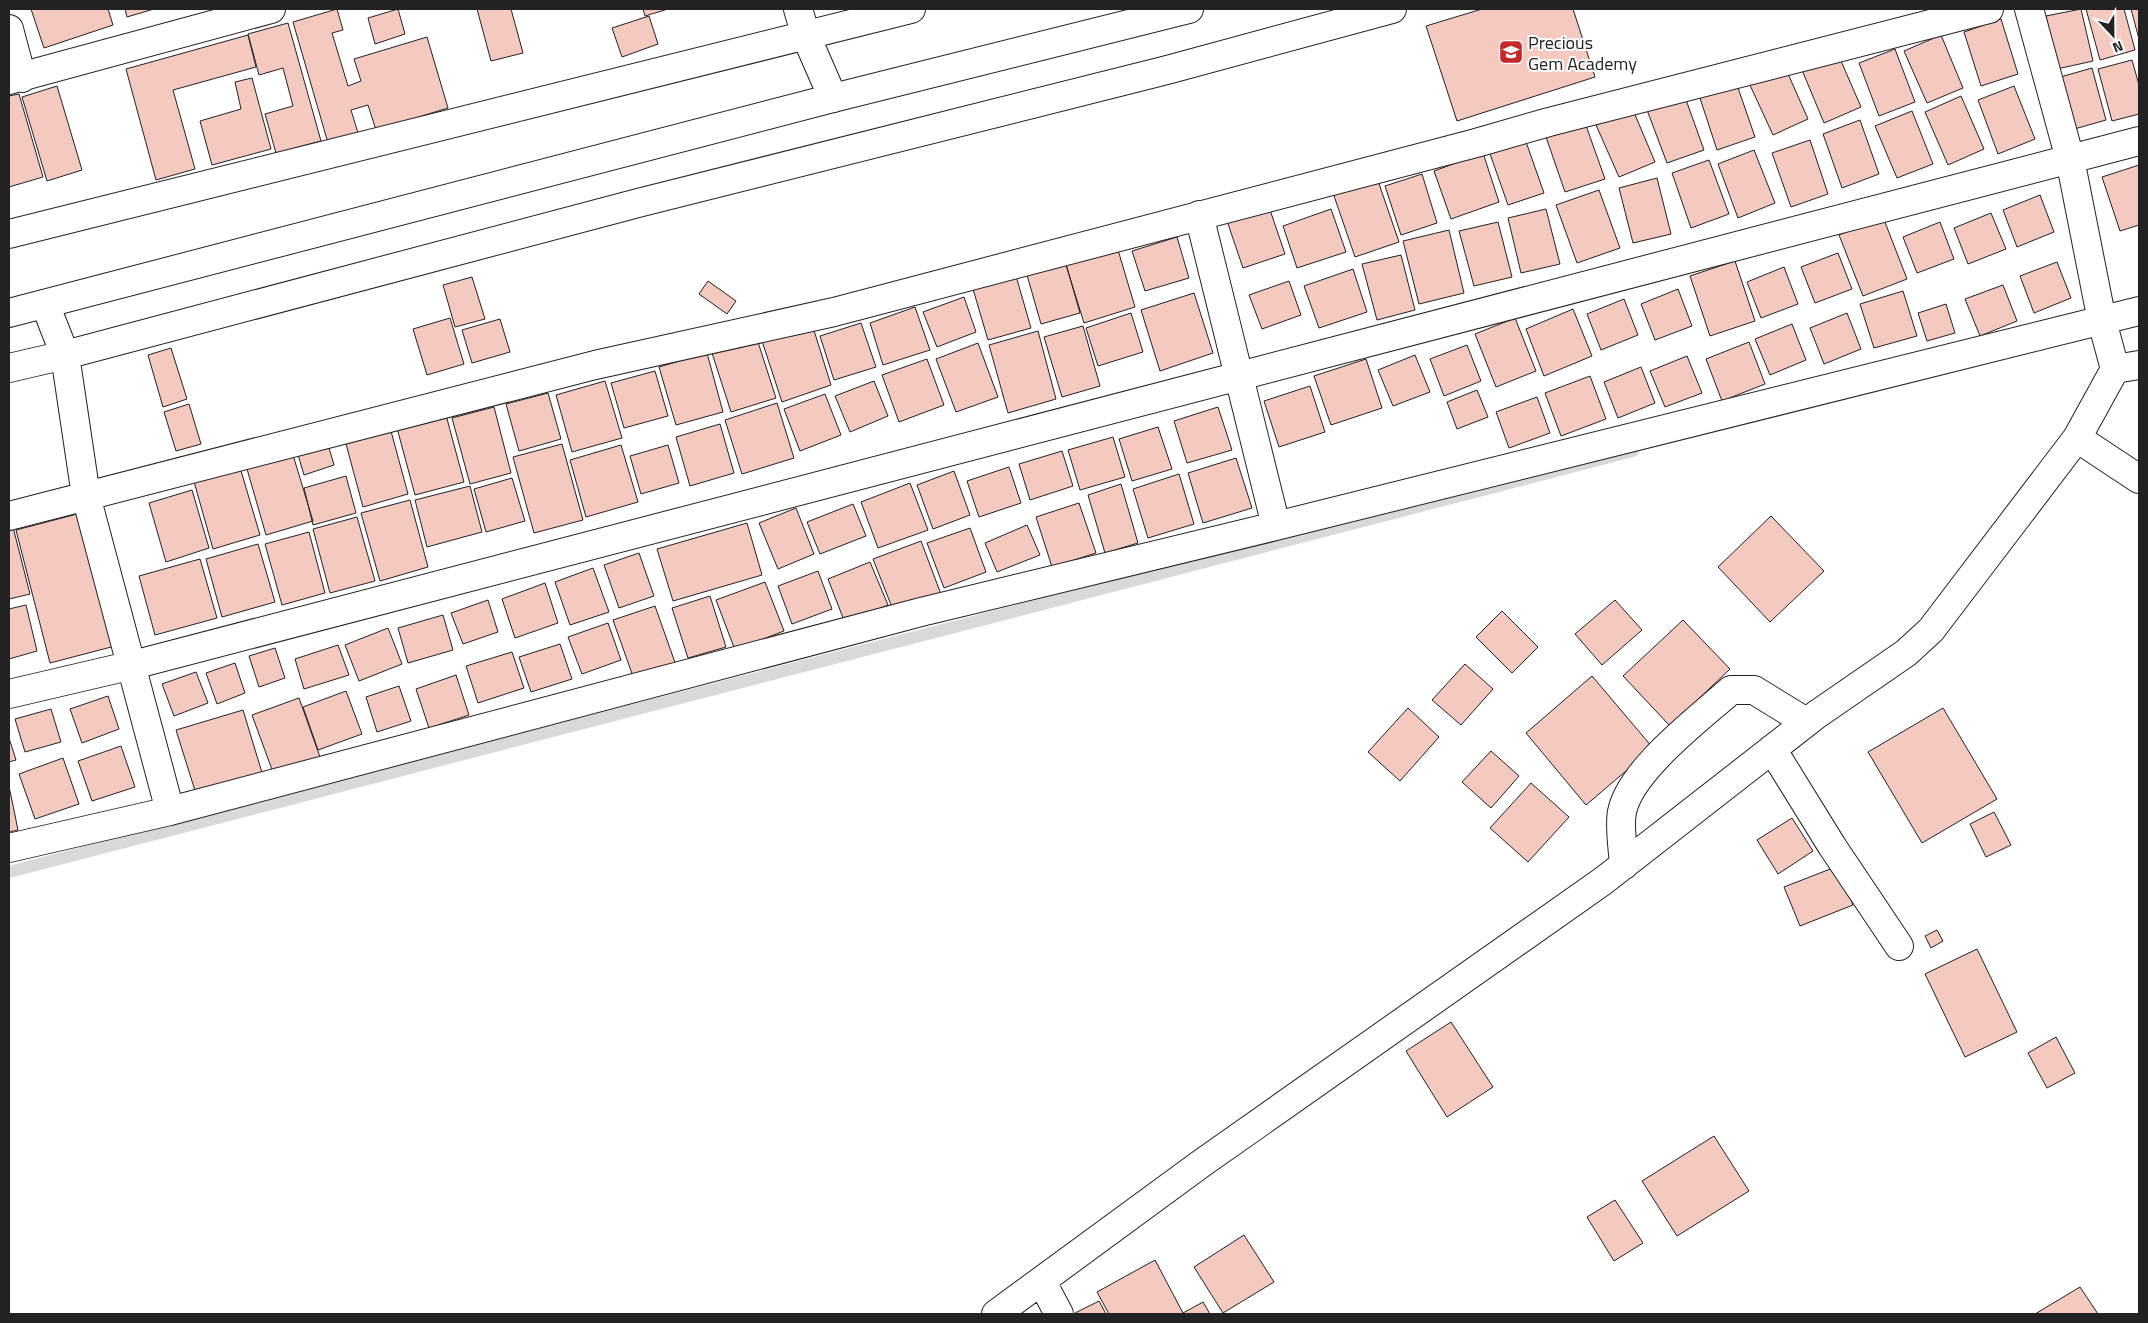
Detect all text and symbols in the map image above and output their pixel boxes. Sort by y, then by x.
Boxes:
north arrow [2088,10,2138,60]
place label: Precious Gem Academy [1528,29,1637,77]
text: N [2110,36,2126,59]
school or university icon: Precious Gem Academy [1498,39,1524,65]

